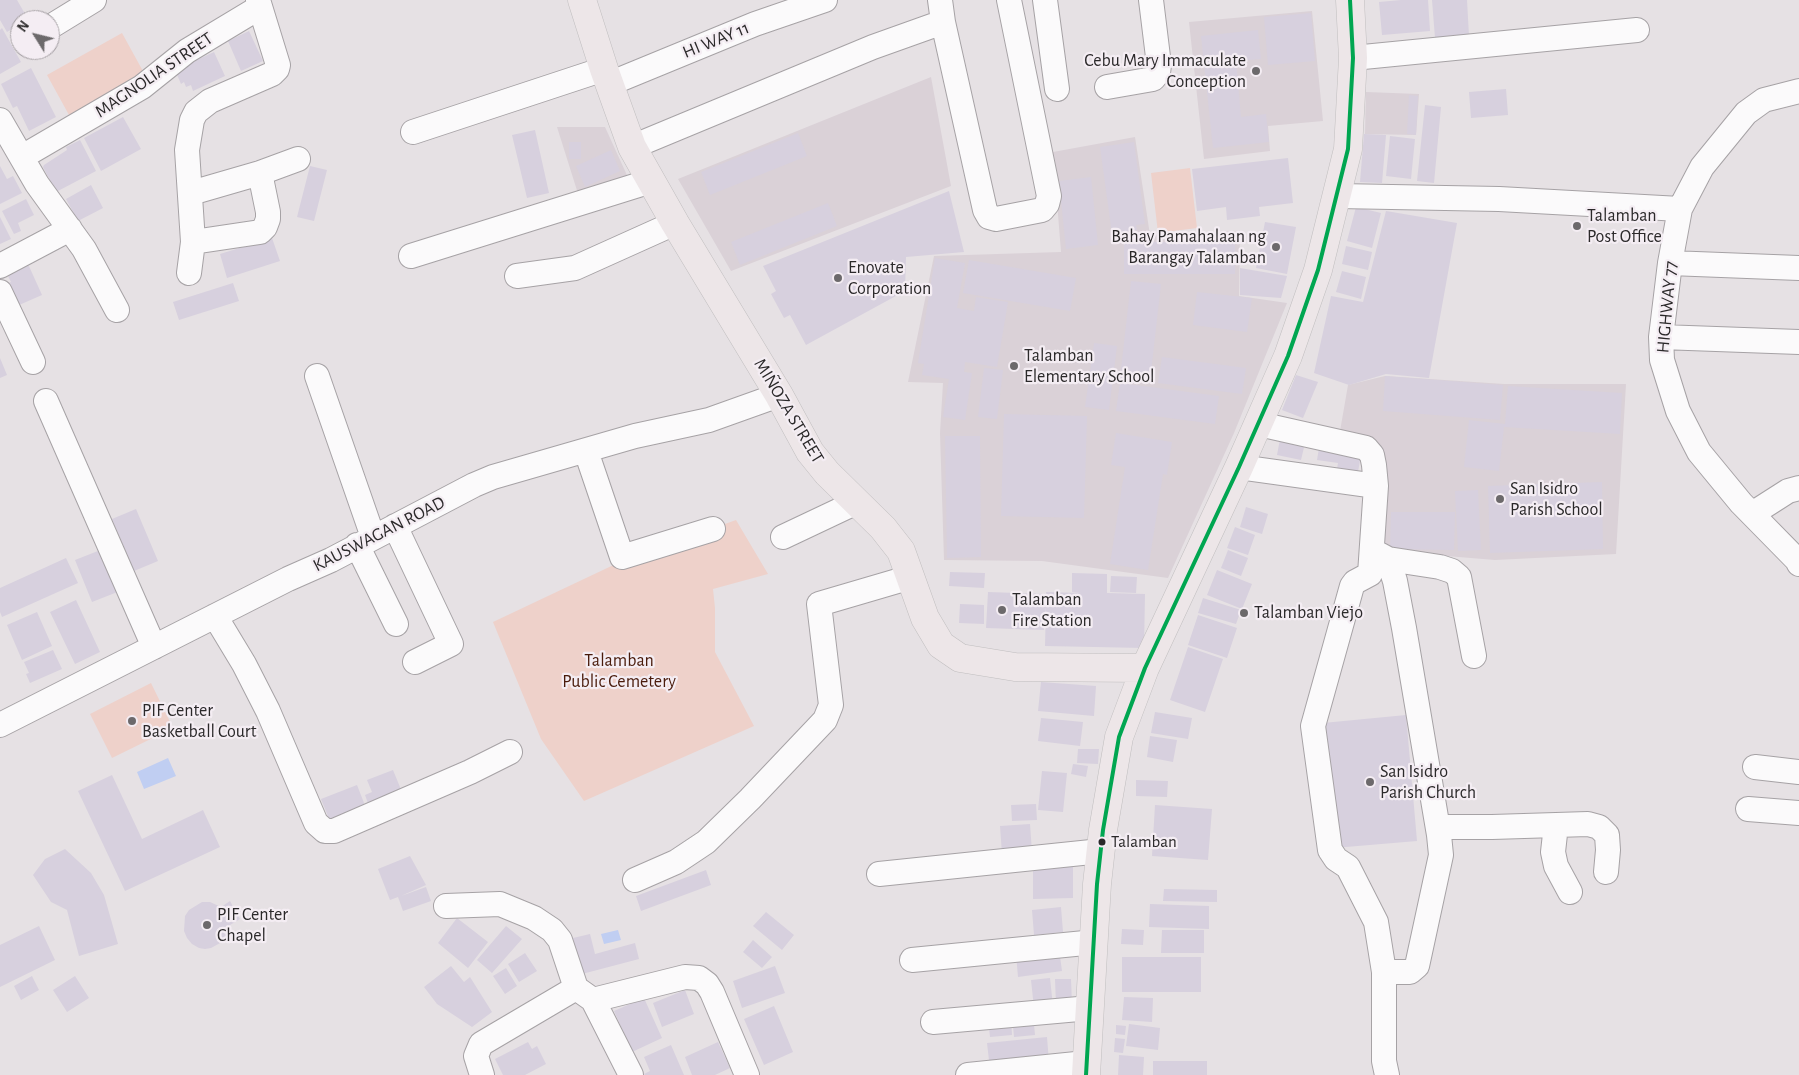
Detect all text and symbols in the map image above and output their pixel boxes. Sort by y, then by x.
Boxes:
north arrow [10,10,60,60]
street label: HI WAY 11 [679,17,753,63]
text: N [15,19,32,35]
street label: MAGNOLIA STREET [91,28,217,122]
place label: Cebu Mary Immaculate Conception [1084,50,1246,92]
marker: Cebu Mary Immaculate Conception [1250,65,1262,77]
place label: Talamban Post Office [1587,205,1662,248]
marker: Talamban Post Office [1571,220,1583,232]
place label: Bahay Pamahalaan ng Barangay Talamban [1111,226,1266,268]
marker: Bahay Pamahalaan ng Barangay Talamban [1270,241,1282,253]
place label: Enovate Corporation [848,257,931,300]
street label: HIGHWAY 77 [1652,260,1682,354]
marker: Enovate Corporation [832,272,844,284]
place label: Talamban Elementary School [1024,345,1154,388]
street label: MIÑOZA STREET [749,355,829,467]
marker: Talamban Elementary School [1008,360,1020,372]
place label: San Isidro Parish School [1510,478,1603,520]
street label: KAUSWAGAN ROAD [309,491,449,577]
marker: San Isidro Parish School [1494,493,1506,505]
place label: Talamban Fire Station [1012,589,1092,632]
place label: Talamban Viejo [1254,602,1363,624]
marker: Talamban Fire Station [996,604,1008,616]
marker: Talamban Viejo [1238,607,1250,619]
park label: Talamban Public Cemetery [562,650,676,692]
place label: PIF Center Basketball Court [142,700,256,742]
marker: PIF Center Basketball Court [126,715,138,727]
place label: San Isidro Parish Church [1380,761,1476,804]
marker: San Isidro Parish Church [1364,776,1376,788]
place label: Talamban [1111,832,1177,852]
marker: Talamban [1097,837,1107,847]
place label: PIF Center Chapel [217,904,288,946]
marker: PIF Center Chapel [201,919,213,931]

